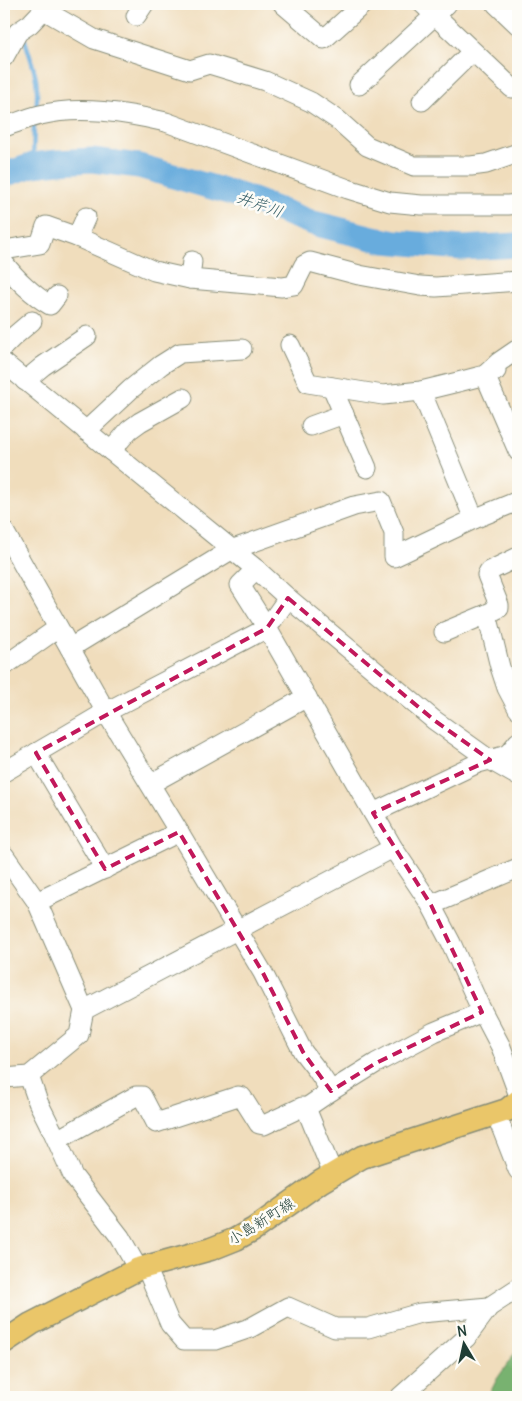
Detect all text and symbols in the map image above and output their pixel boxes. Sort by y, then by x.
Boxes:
water label: 井芹川 [234,186,286,222]
street label: 小島新町線 [224,1193,298,1249]
north arrow [440,1318,490,1368]
text: N [456,1322,468,1341]

